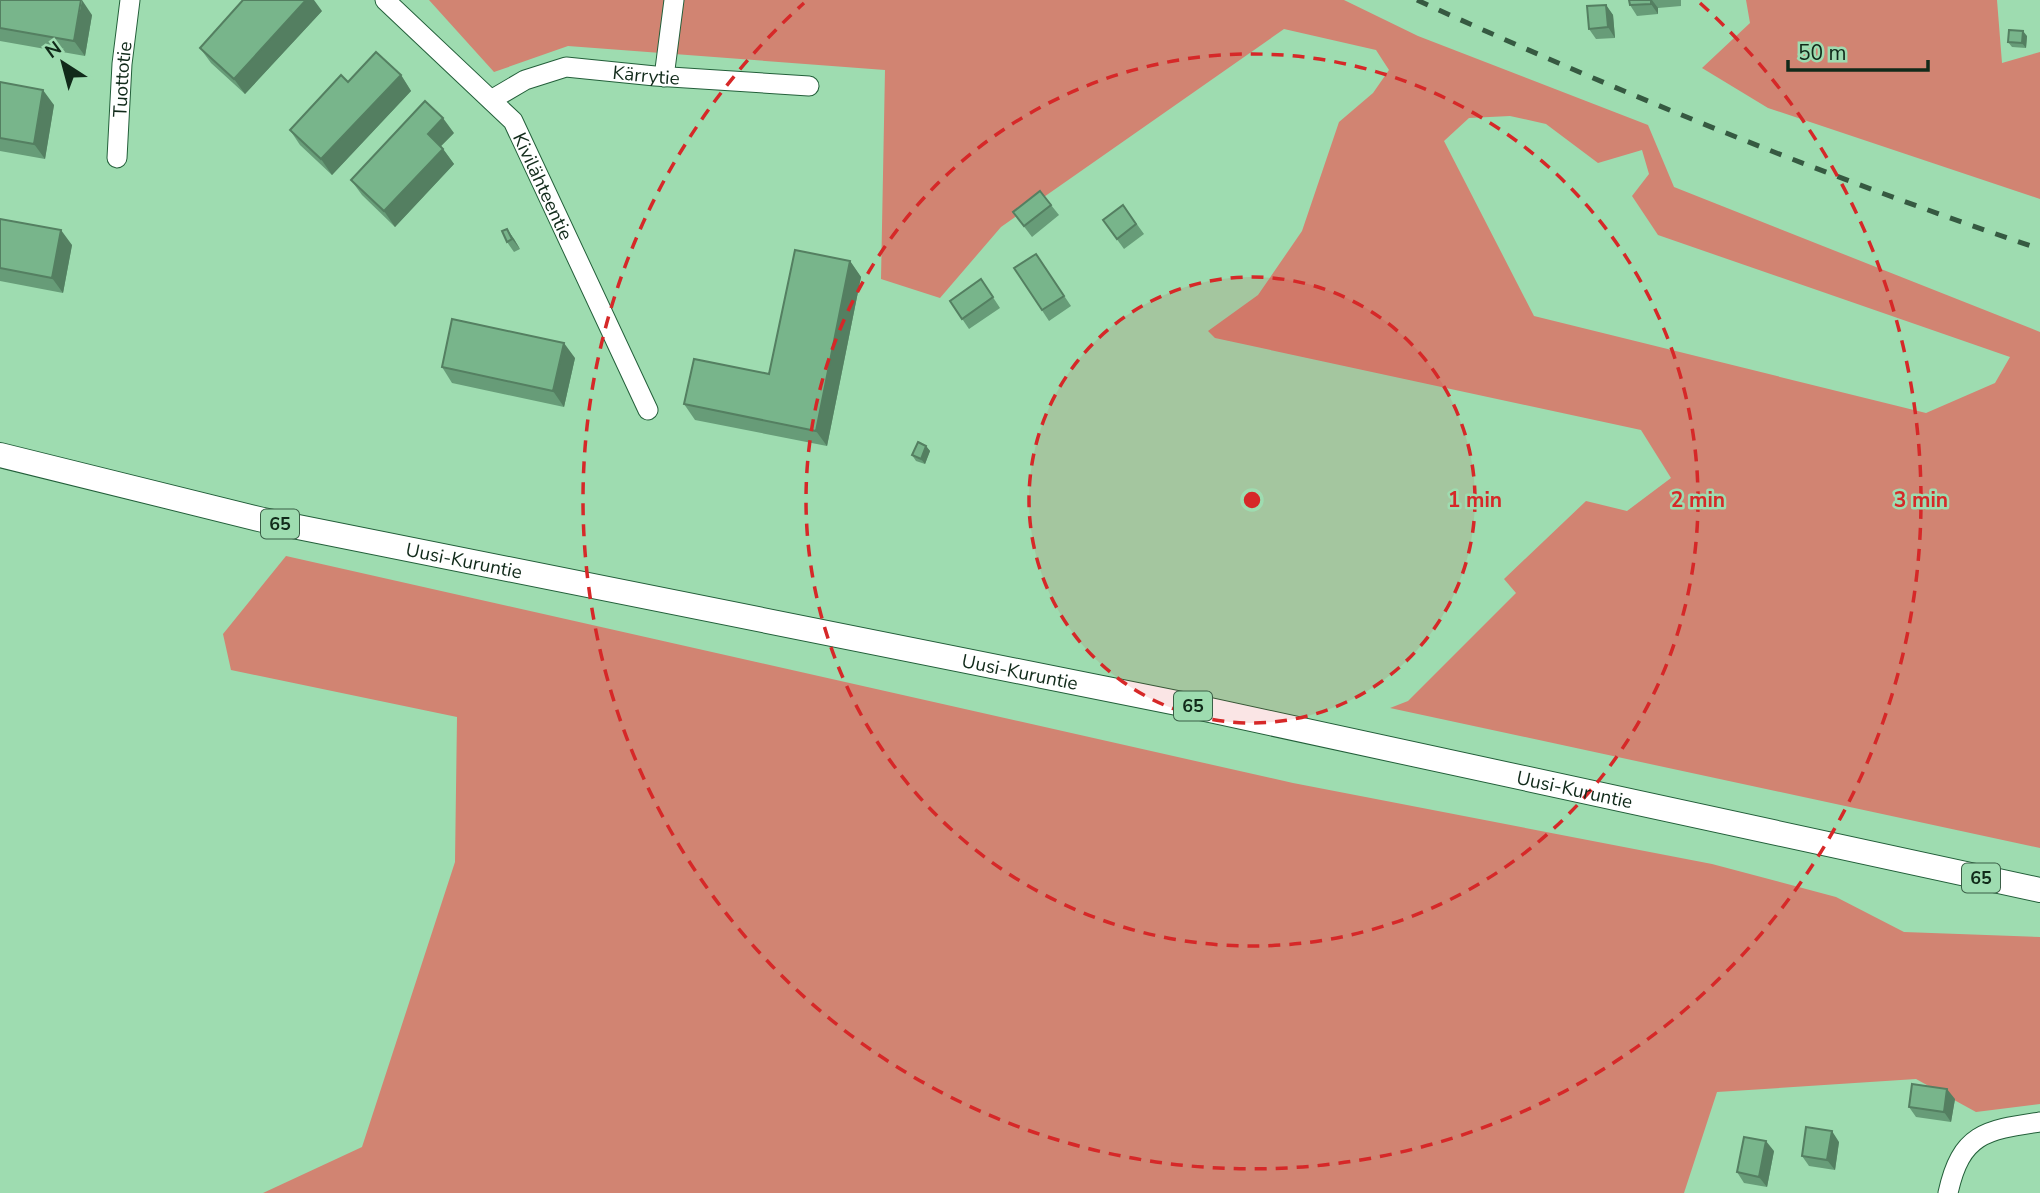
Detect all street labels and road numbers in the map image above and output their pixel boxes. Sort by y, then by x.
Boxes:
street label: Tuottotie [107,40,139,118]
street label: Kärrytie [611,60,680,92]
street label: Kivilähteentie [506,129,579,244]
road number: 65 [261,510,299,538]
street label: Uusi-Kuruntie [404,537,524,586]
street label: Uusi-Kuruntie [959,648,1080,697]
road number: 65 [1174,692,1212,720]
street label: Uusi-Kuruntie [1514,765,1635,815]
road number: 65 [1962,864,2000,892]

